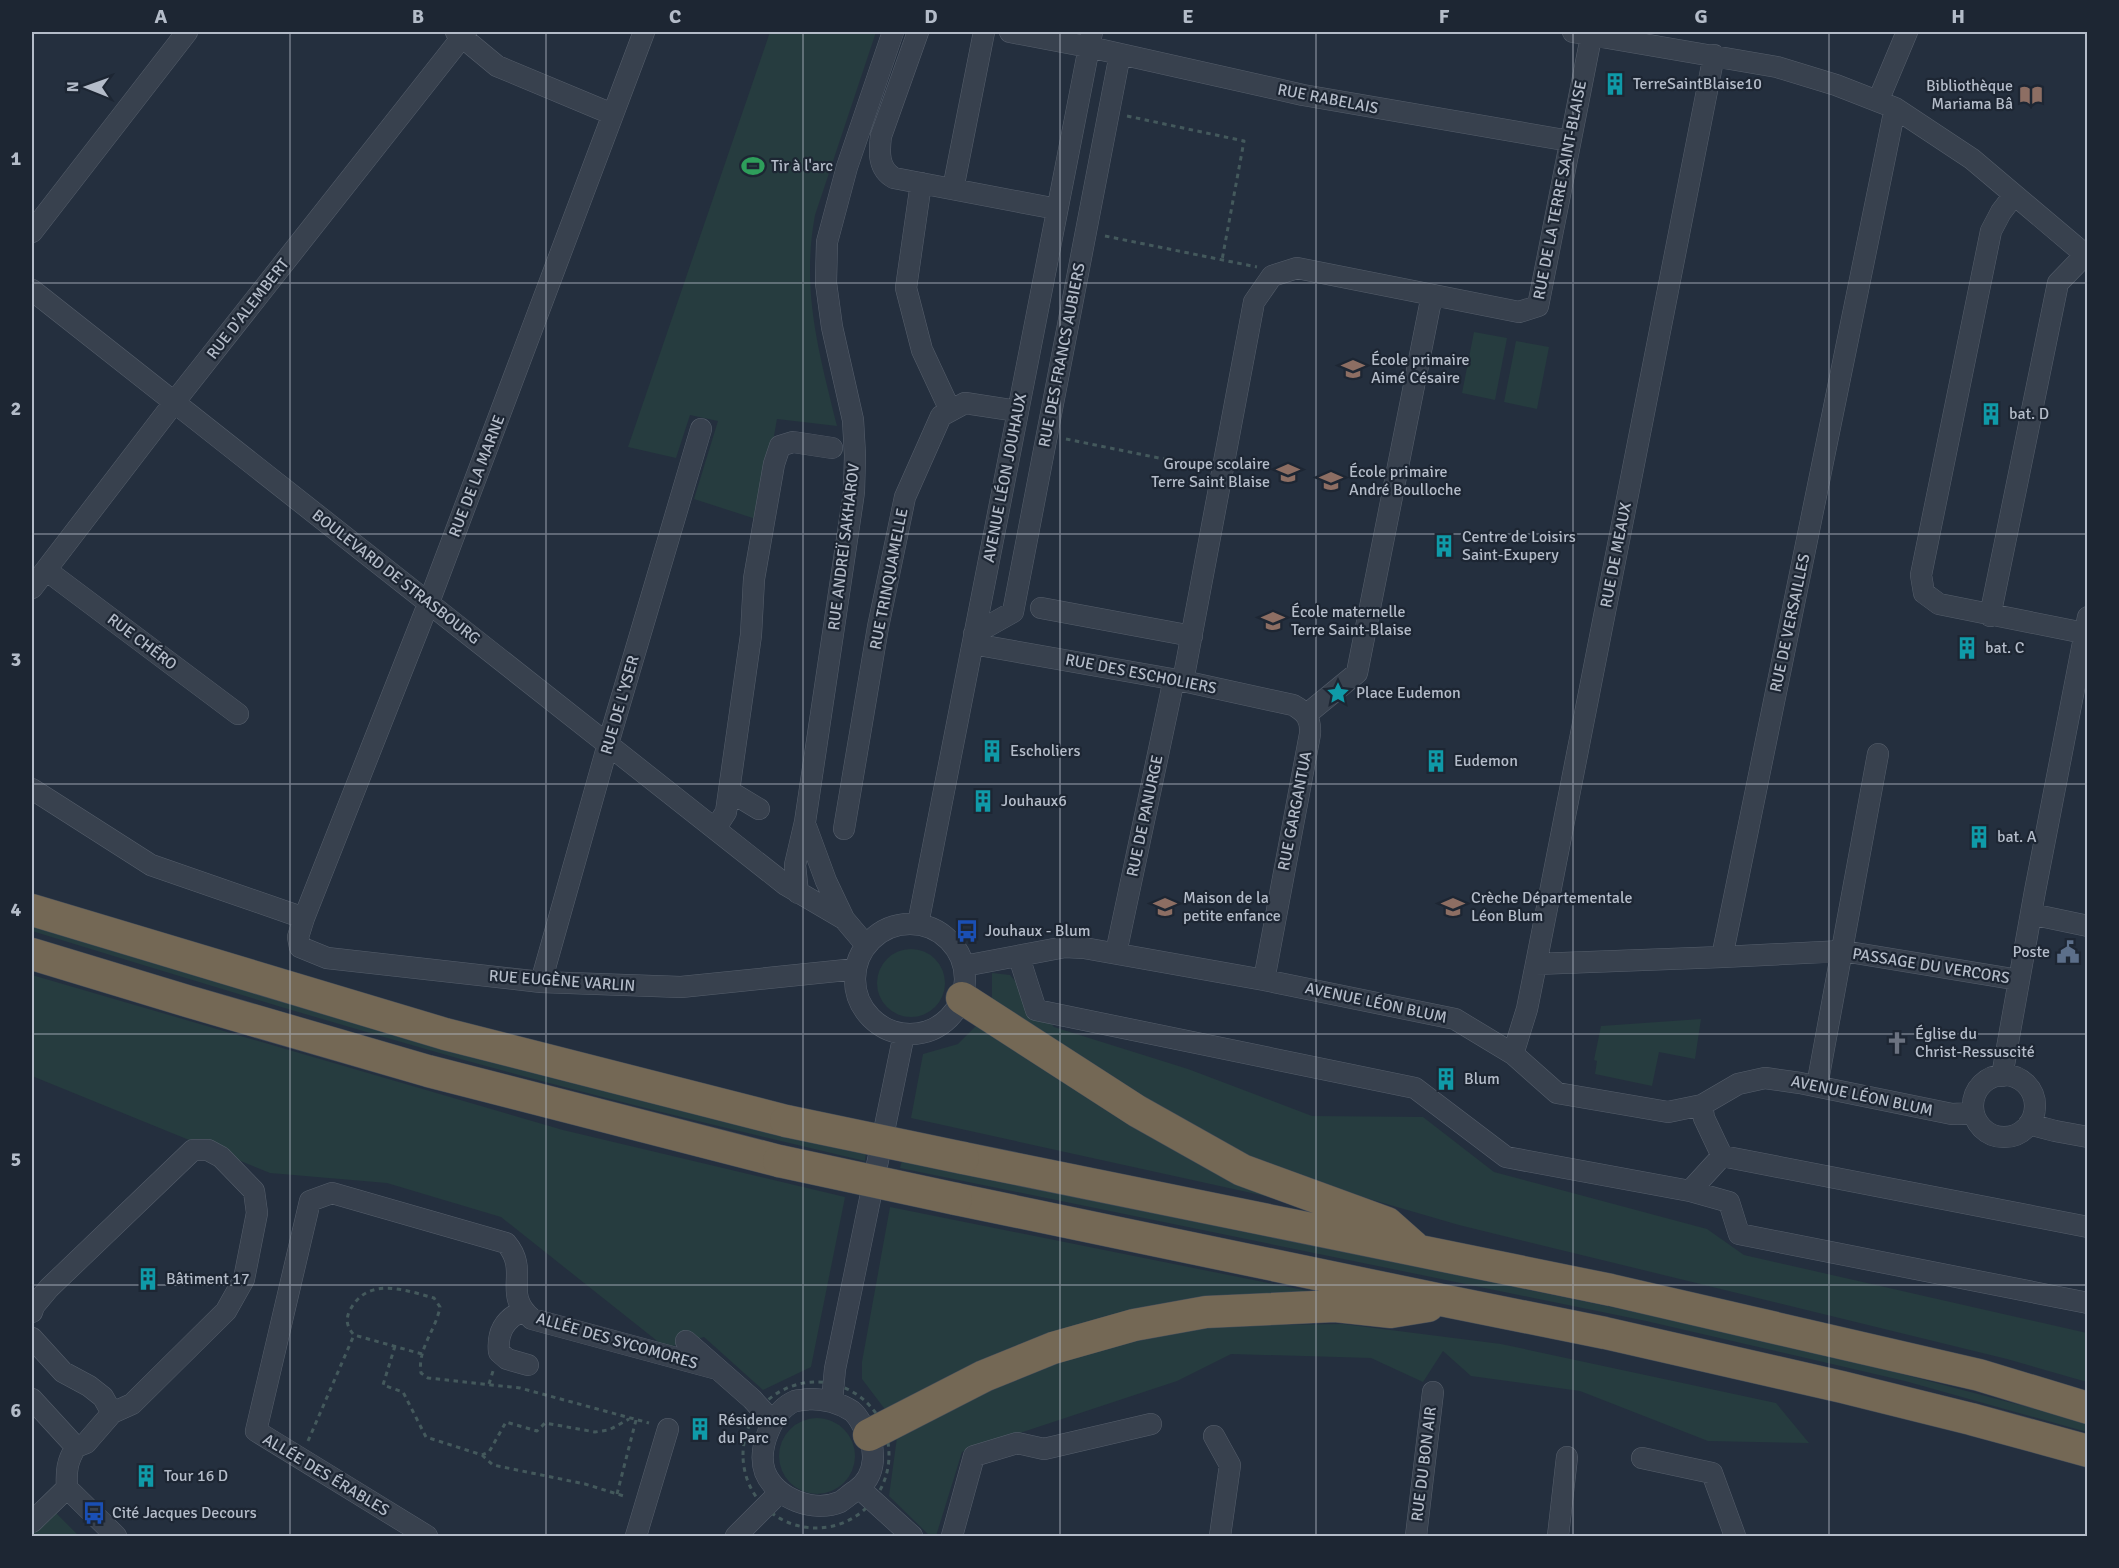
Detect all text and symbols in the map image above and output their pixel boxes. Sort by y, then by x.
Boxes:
text: A [155,4,168,29]
text: B [412,4,424,29]
text: C [669,4,681,29]
text: D [924,4,938,29]
text: E [1182,4,1194,29]
text: F [1439,4,1450,29]
text: G [1694,4,1708,29]
text: H [1951,4,1965,29]
north arrow [57,57,117,117]
building icon: TerreSaintBlaise10 [1602,71,1628,97]
place label: TerreSaintBlaise10 [1633,74,1762,94]
place label: Bibliothèque Mariama Bâ [1926,76,2013,114]
street label: RUE RABELAIS [1276,79,1380,119]
street label: RUE DE LA TERRE SAINT-BLAISE [1529,79,1591,301]
text: N [63,81,83,92]
library icon: Bibliothèque Mariama Bâ [2018,82,2044,108]
text: 1 [11,146,22,171]
sports icon: Tir à l'arc [740,153,766,179]
place label: Tir à l'arc [771,156,833,176]
street label: RUE D'ALEMBERT [202,255,294,363]
street label: RUE DES FRANCS AUBIERS [1034,261,1090,449]
place label: École primaire Aimé Césaire [1371,350,1470,388]
school or university icon: École primaire Aimé Césaire [1340,356,1366,382]
street label: AVENUE LÉON JOUHAUX [979,391,1031,564]
text: 2 [11,396,21,421]
building icon: bat. D [1978,401,2004,427]
place label: bat. D [2009,404,2049,424]
street label: RUE DE LA MARNE [444,412,510,540]
place label: Groupe scolaire Terre Saint Blaise [1151,454,1270,492]
school or university icon: Groupe scolaire Terre Saint Blaise [1275,460,1301,486]
street label: RUE ANDREÏ SAKHAROV [824,462,864,632]
place label: École primaire André Boulloche [1349,462,1462,500]
school or university icon: École primaire André Boulloche [1318,468,1344,494]
street label: RUE DE MEAUX [1596,500,1636,609]
street label: BOULEVARD DE STRASBOURG [308,505,484,649]
street label: RUE TRINQUAMELLE [865,507,913,651]
place label: Centre de Loisirs Saint-Exupery [1462,527,1576,565]
building icon: Centre de Loisirs Saint-Exupery [1431,533,1457,559]
street label: RUE DE VERSAILLES [1766,552,1814,694]
place label: École maternelle Terre Saint-Blaise [1291,602,1412,640]
school or university icon: École maternelle Terre Saint-Blaise [1260,608,1286,634]
street label: RUE CHÉRO [103,609,181,675]
building icon: bat. C [1954,635,1980,661]
place label: bat. C [1985,638,2025,658]
text: 3 [11,647,21,672]
street label: RUE DES ESCHOLIERS [1064,650,1219,699]
street label: RUE DE L'YSER [596,653,644,757]
place icon: Place Eudemon [1325,680,1351,706]
place label: Place Eudemon [1356,683,1461,703]
building icon: Escholiers [979,738,1005,764]
place label: Escholiers [1010,741,1080,761]
building icon: Eudemon [1423,748,1449,774]
street label: RUE GARGANTUA [1274,749,1316,872]
place label: Eudemon [1454,751,1518,771]
street label: RUE DE PANURGE [1122,753,1168,879]
building icon: Jouhaux6 [970,788,996,814]
place label: Jouhaux6 [1001,791,1067,811]
building icon: bat. A [1966,824,1992,850]
place label: bat. A [1997,827,2037,847]
place label: Maison de la petite enfance [1183,888,1281,926]
place label: Crèche Départementale Léon Blum [1471,888,1632,926]
school or university icon: Maison de la petite enfance [1152,894,1178,920]
school or university icon: Crèche Départementale Léon Blum [1440,894,1466,920]
text: 4 [11,897,22,922]
bus stop icon: Jouhaux - Blum [954,918,980,944]
place label: Jouhaux - Blum [985,921,1091,941]
public building icon: Poste [2055,939,2081,965]
place label: Poste [2013,942,2050,962]
street label: PASSAGE DU VERCORS [1851,944,2011,988]
street label: RUE EUGÈNE VARLIN [488,966,636,996]
street label: AVENUE LÉON BLUM [1303,978,1449,1028]
place label: Église du Christ-Ressuscité [1915,1024,2035,1062]
church icon: Église du Christ-Ressuscité [1884,1030,1910,1056]
building icon: Blum [1433,1066,1459,1092]
place label: Blum [1464,1069,1500,1089]
street label: AVENUE LÉON BLUM [1789,1071,1935,1121]
text: 5 [11,1147,21,1172]
building icon: Bâtiment 17 [135,1266,161,1292]
place label: Bâtiment 17 [166,1269,250,1289]
street label: ALLÉE DES SYCOMORES [534,1308,700,1374]
text: 6 [11,1398,22,1423]
street label: RUE DU BON AIR [1407,1405,1441,1523]
place label: Résidence du Parc [718,1410,787,1448]
building icon: Résidence du Parc [687,1416,713,1442]
street label: ALLÉE DES ÉRABLES [259,1429,393,1521]
building icon: Tour 16 D [133,1463,159,1489]
place label: Tour 16 D [164,1466,228,1486]
bus stop icon: Cité Jacques Decours [81,1500,107,1526]
place label: Cité Jacques Decours [112,1503,257,1523]

